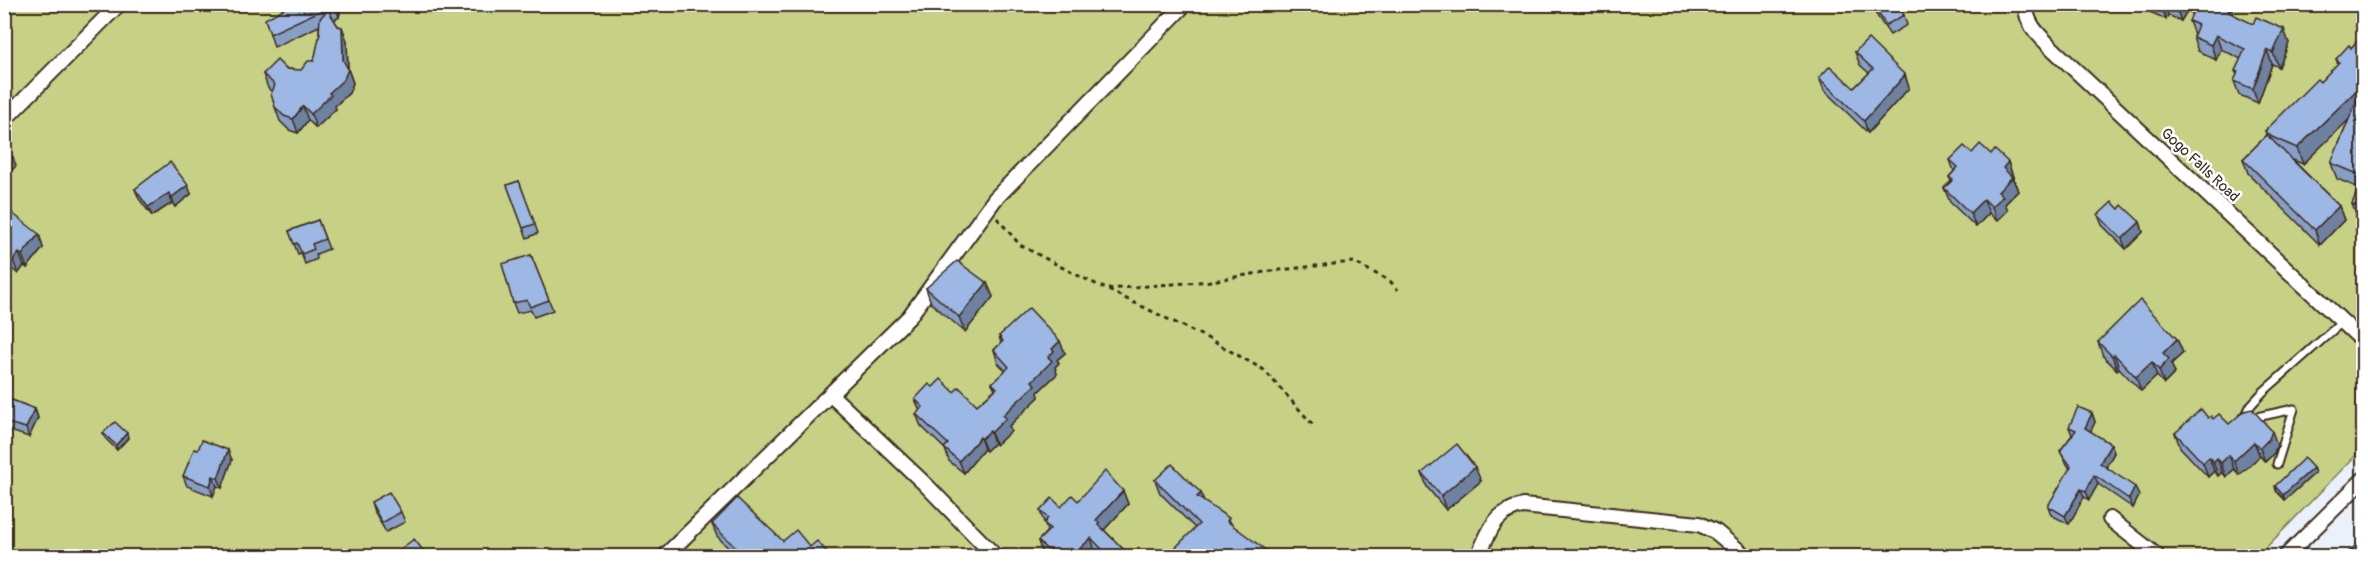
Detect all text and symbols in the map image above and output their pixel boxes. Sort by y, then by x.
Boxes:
street label: Gogo Falls Road [2157,124,2243,206]

